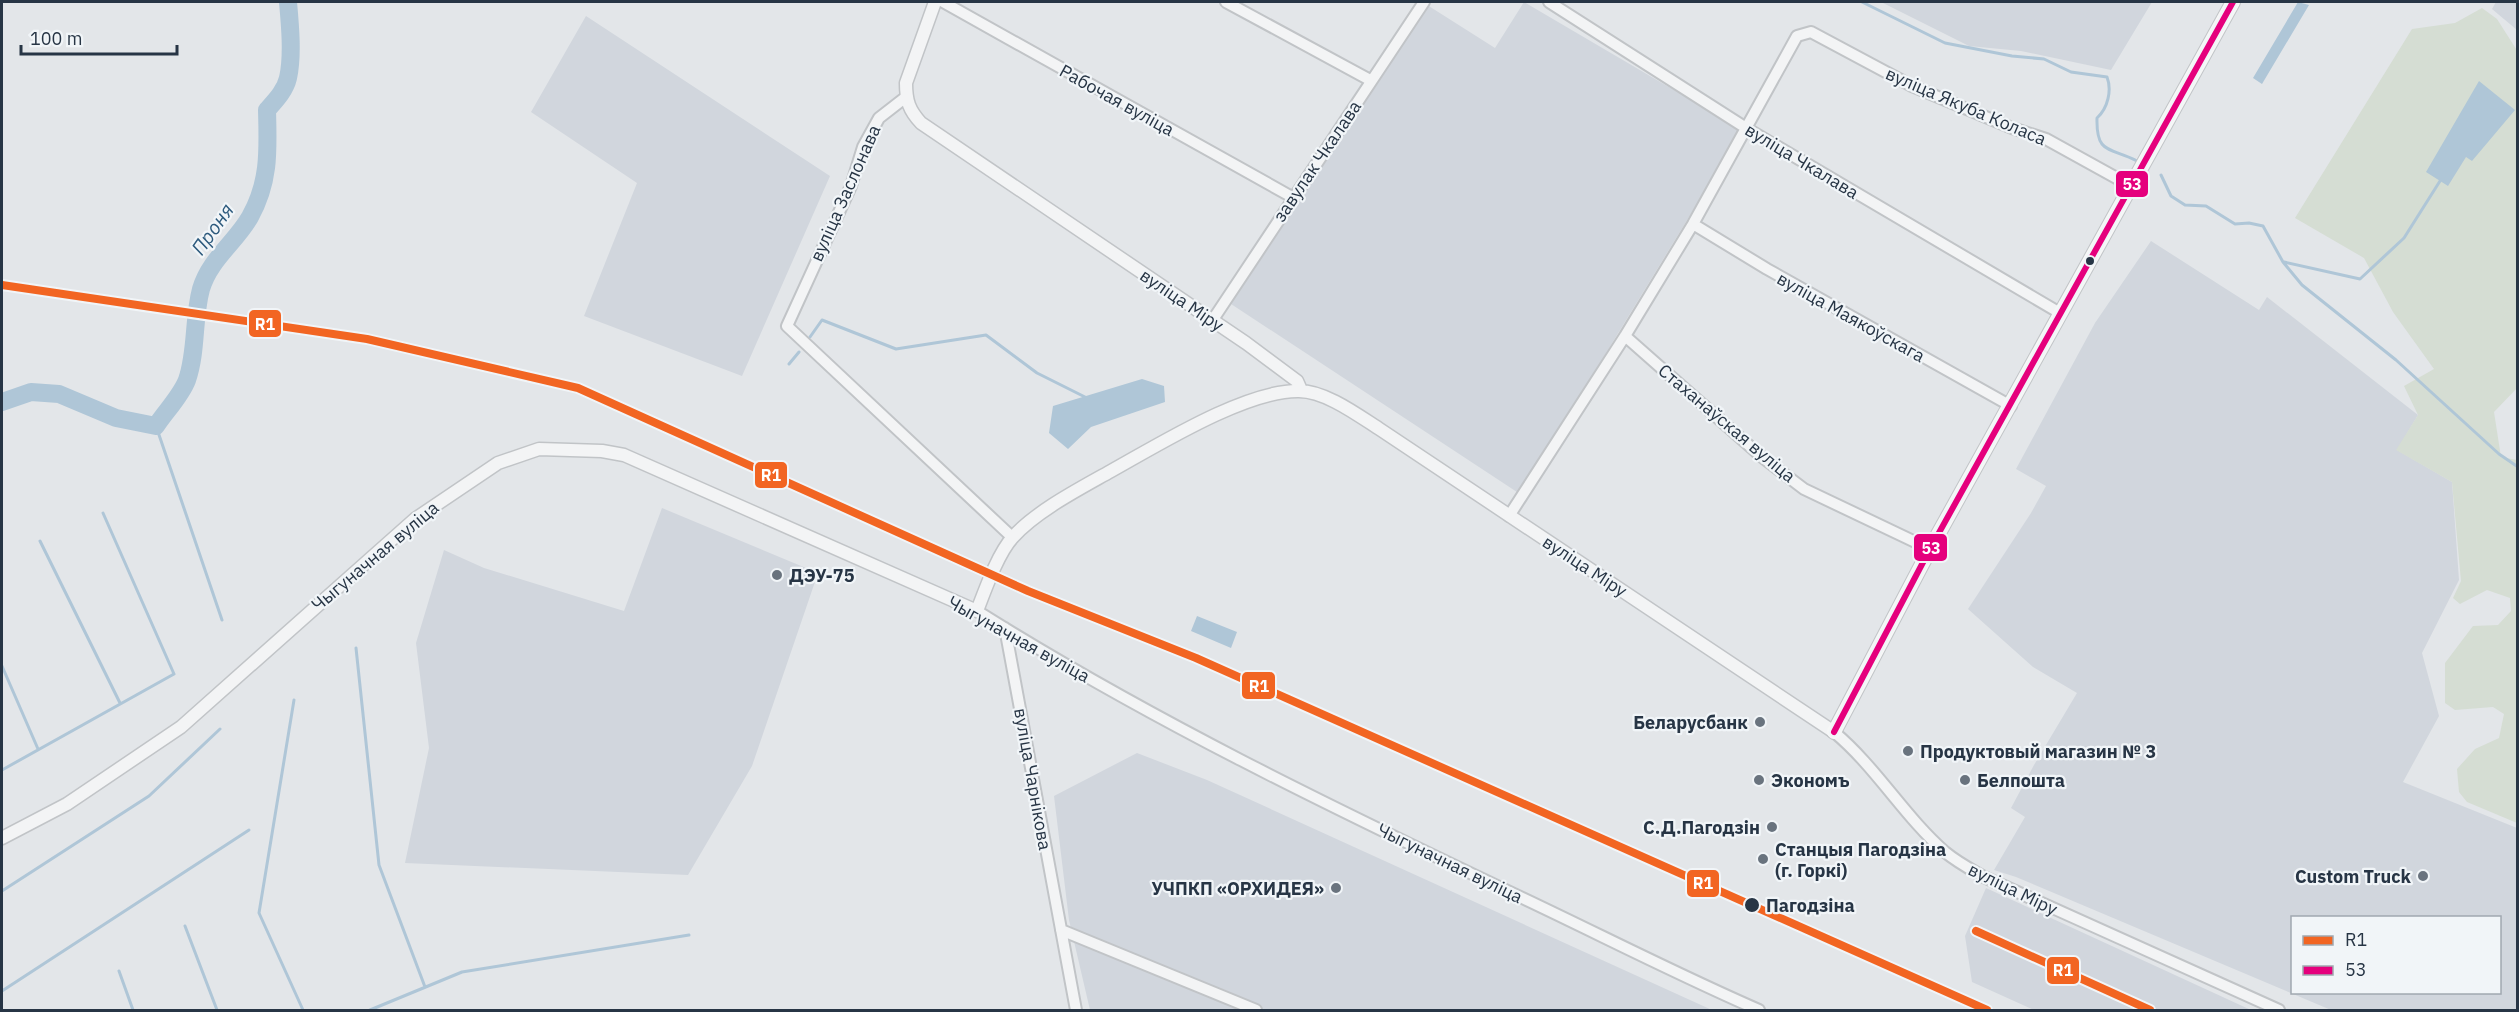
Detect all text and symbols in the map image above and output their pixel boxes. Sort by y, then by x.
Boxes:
scale bar [21,18,177,56]
text: 100 m [30,27,82,50]
street label: Рабочая вуліца [1056,59,1179,141]
street label: вуліца Якуба Коласа [1882,62,2050,150]
street label: завулак Чкалава [1268,96,1366,226]
street label: вуліца Чкалава [1741,118,1863,204]
street label: вуліца Заслонава [805,121,886,265]
line badge: 53 [2115,170,2149,198]
text: 53 [2122,174,2142,194]
water label: Проня [184,198,240,260]
unlabelled marker [2084,255,2096,267]
street label: вуліца Міру [1136,264,1228,336]
street label: вуліца Маякоўскага [1773,267,1929,367]
line badge: R1 [248,309,282,338]
text: R1 [255,314,276,334]
street label: Стаханаўская вуліца [1654,359,1801,488]
line badge: R1 [754,461,788,489]
text: R1 [761,465,782,485]
street label: Чыгуначная вуліца [307,496,444,616]
street label: вуліца Міру [1538,530,1632,602]
line badge: 53 [1913,533,1948,562]
text: 53 [1921,538,1941,558]
place label: ДЭУ-75 [789,564,855,587]
marker: ДЭУ-75 [770,568,784,582]
street label: Чыгуначная вуліца [944,590,1094,688]
line badge: R1 [1241,671,1276,700]
text: R1 [1249,676,1270,696]
street label: вуліца Чарнікова [1009,706,1057,852]
place label: Беларусбанк [1633,711,1748,734]
marker: Беларусбанк [1753,715,1767,729]
place label: Продуктовый магазин № 3 [1920,740,2156,763]
marker: Продуктовый магазин № 3 [1901,744,1915,758]
place label: Экономъ [1771,769,1850,792]
place label: Белпошта [1977,769,2065,792]
marker: Экономъ [1752,773,1766,787]
marker: Белпошта [1958,773,1972,787]
place label: С.Д.Пагодзін [1643,816,1760,839]
street label: Чыгуначная вуліца [1373,818,1527,908]
marker: С.Д.Пагодзін [1765,820,1779,834]
place label: Станцыя Пагодзіна (г. Горкі) [1775,838,1946,882]
marker: Станцыя Пагодзіна (г. Горкі) [1756,852,1770,866]
street label: вуліца Міру [1965,858,2061,920]
place label: Custom Truck [2295,865,2412,888]
line badge: R1 [1686,869,1720,898]
marker: Custom Truck [2416,869,2430,883]
text: R1 [1693,873,1714,893]
place label: УЧПКП «ОРХИДЕЯ» [1151,877,1324,900]
marker: УЧПКП «ОРХИДЕЯ» [1329,881,1343,895]
place label: Пагодзіна [1766,894,1855,917]
marker: Пагодзіна [1743,896,1761,914]
legend [2291,916,2501,994]
text: R1 [2345,928,2367,951]
line badge: R1 [2046,956,2080,985]
text: 53 [2345,958,2367,981]
text: R1 [2053,960,2074,980]

